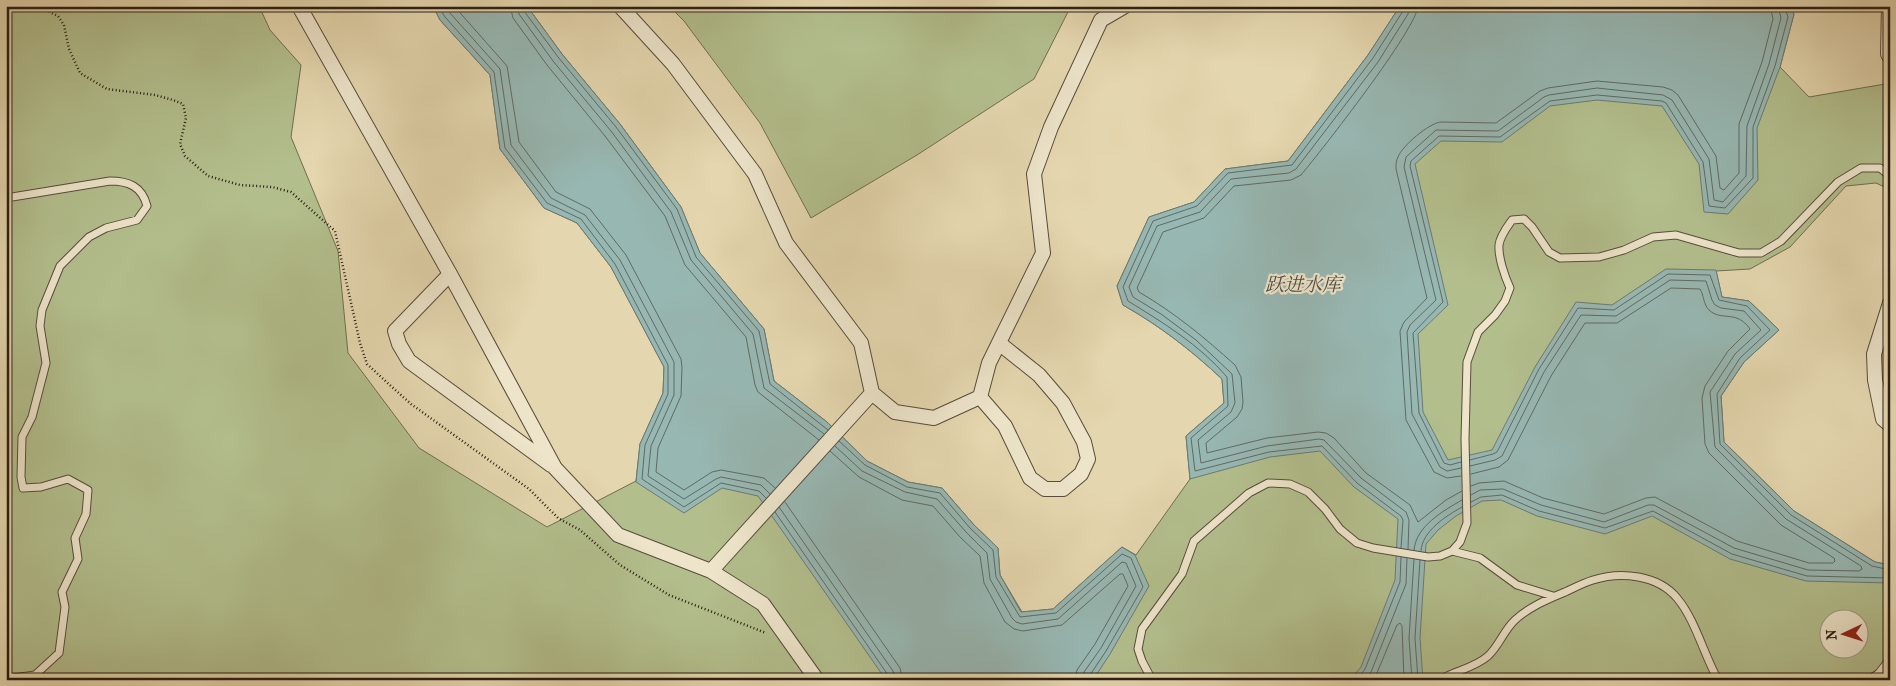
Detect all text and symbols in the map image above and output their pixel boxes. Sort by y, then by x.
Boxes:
water label: 跃进水库 [1265,274,1344,296]
north arrow [1818,608,1868,658]
text: N [1823,629,1840,641]

